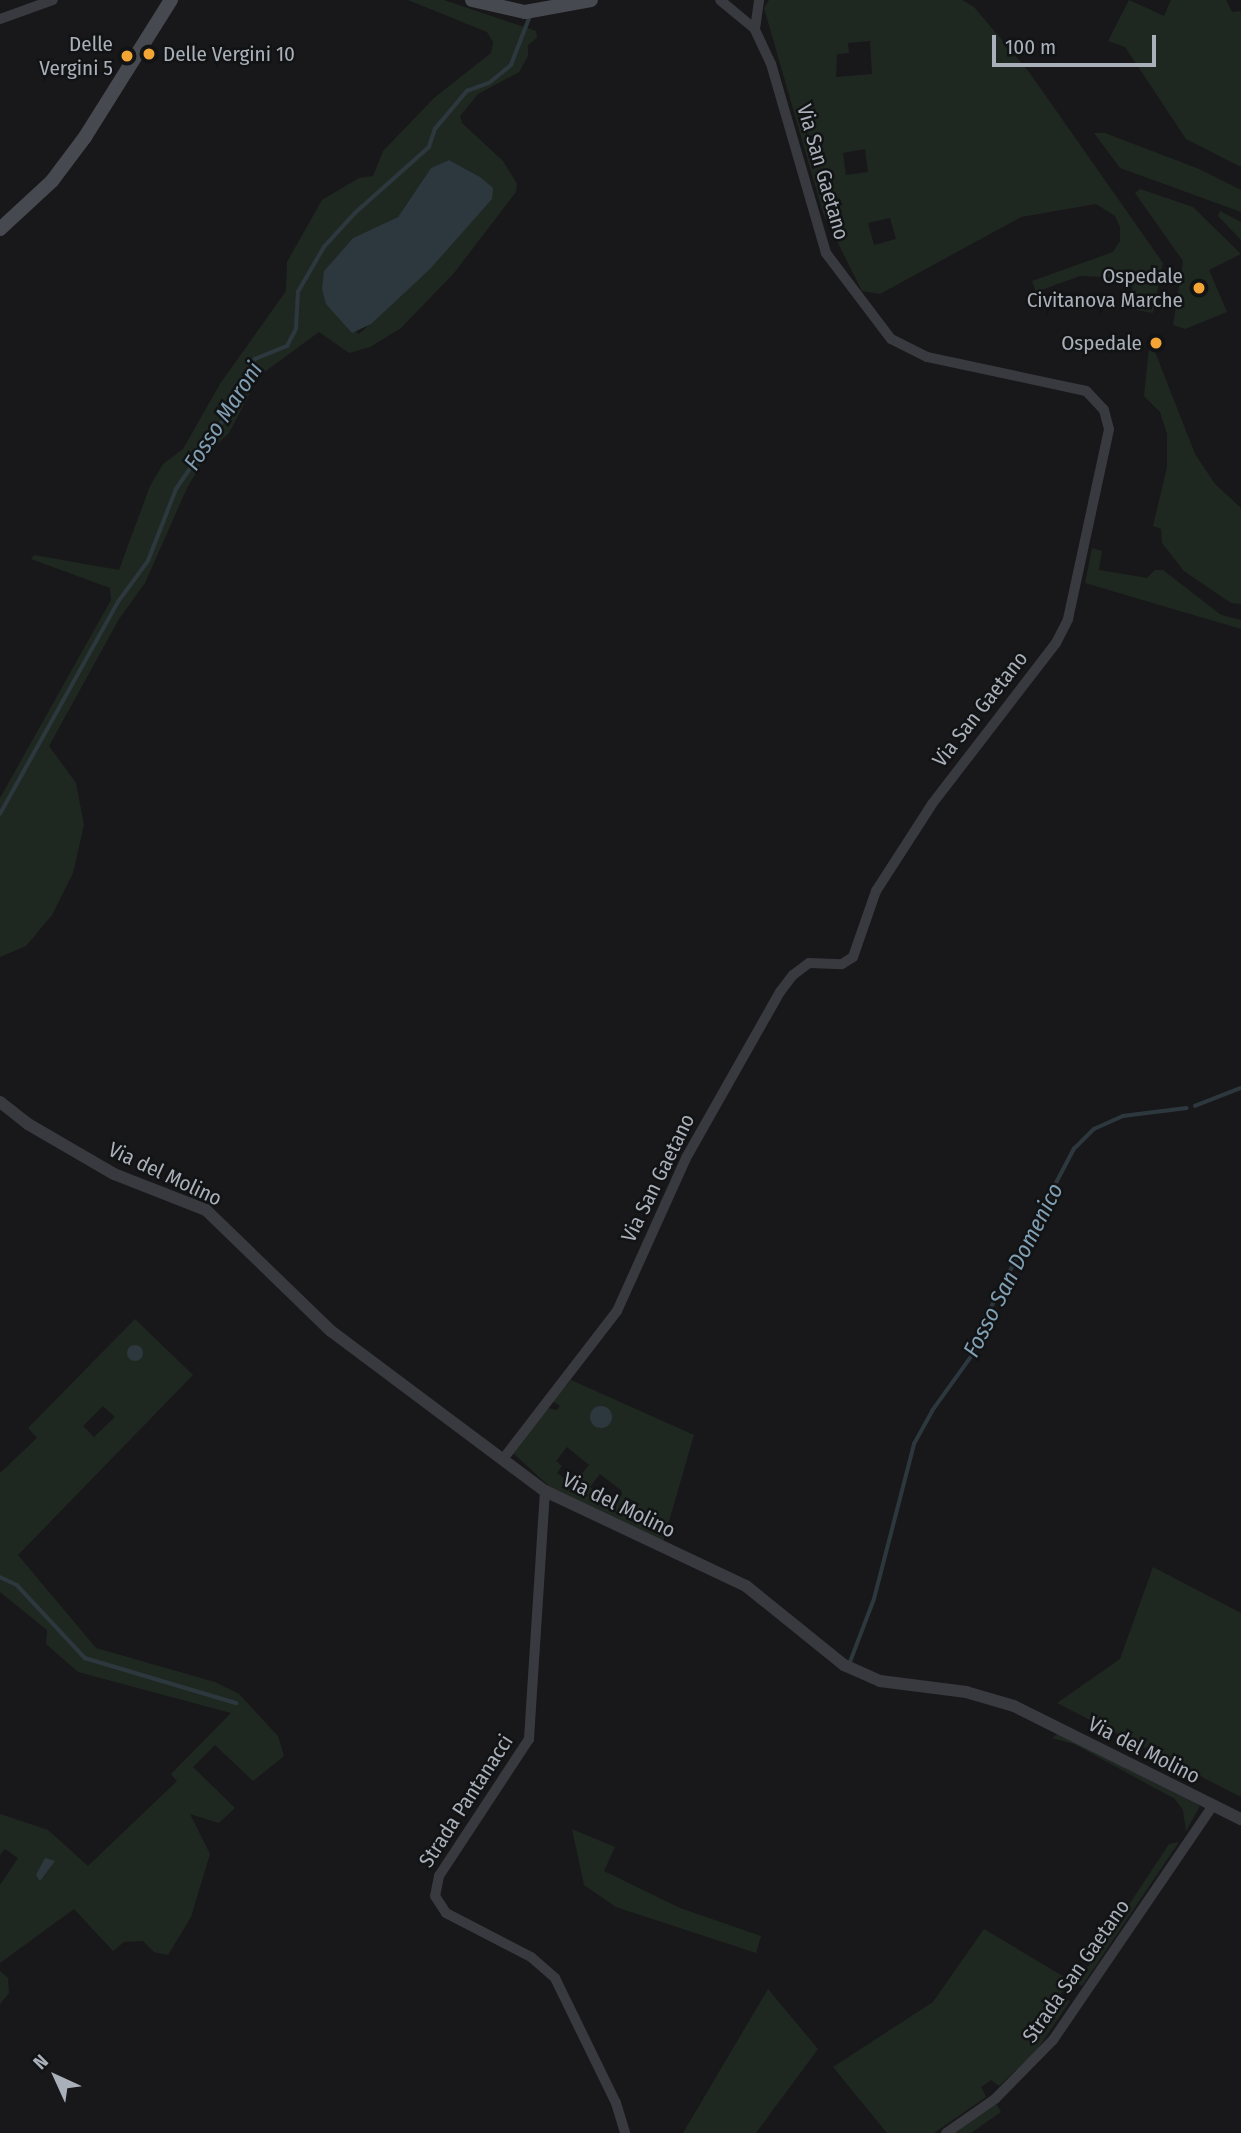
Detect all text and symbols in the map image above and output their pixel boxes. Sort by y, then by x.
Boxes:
scale bar [996,21,1160,65]
place label: Delle Vergini 5 [39,31,113,81]
text: 100 m [1005,34,1056,60]
place label: Delle Vergini 10 [163,41,295,67]
marker: Delle Vergini 10 [141,46,157,62]
marker: Delle Vergini 5 [119,48,135,64]
street label: Via San Gaetano [792,101,854,243]
place label: Ospedale Civitanova Marche [1027,263,1183,313]
marker: Ospedale Civitanova Marche [1189,278,1209,298]
place label: Ospedale [1061,330,1142,356]
marker: Ospedale [1148,335,1164,351]
water label: Fosso Maroni [178,357,268,475]
street label: Via San Gaetano [927,646,1033,772]
street label: Via San Gaetano [616,1110,700,1246]
street label: Via del Molino [104,1137,226,1211]
water label: Fosso San Domenico [957,1178,1069,1362]
street label: Via del Molino [559,1467,679,1543]
street label: Via del Molino [1084,1711,1204,1789]
street label: Strada Pantanacci [414,1730,518,1872]
street label: Strada San Gaetano [1017,1894,1135,2048]
north arrow [21,2042,91,2112]
text: N [29,2050,53,2074]

